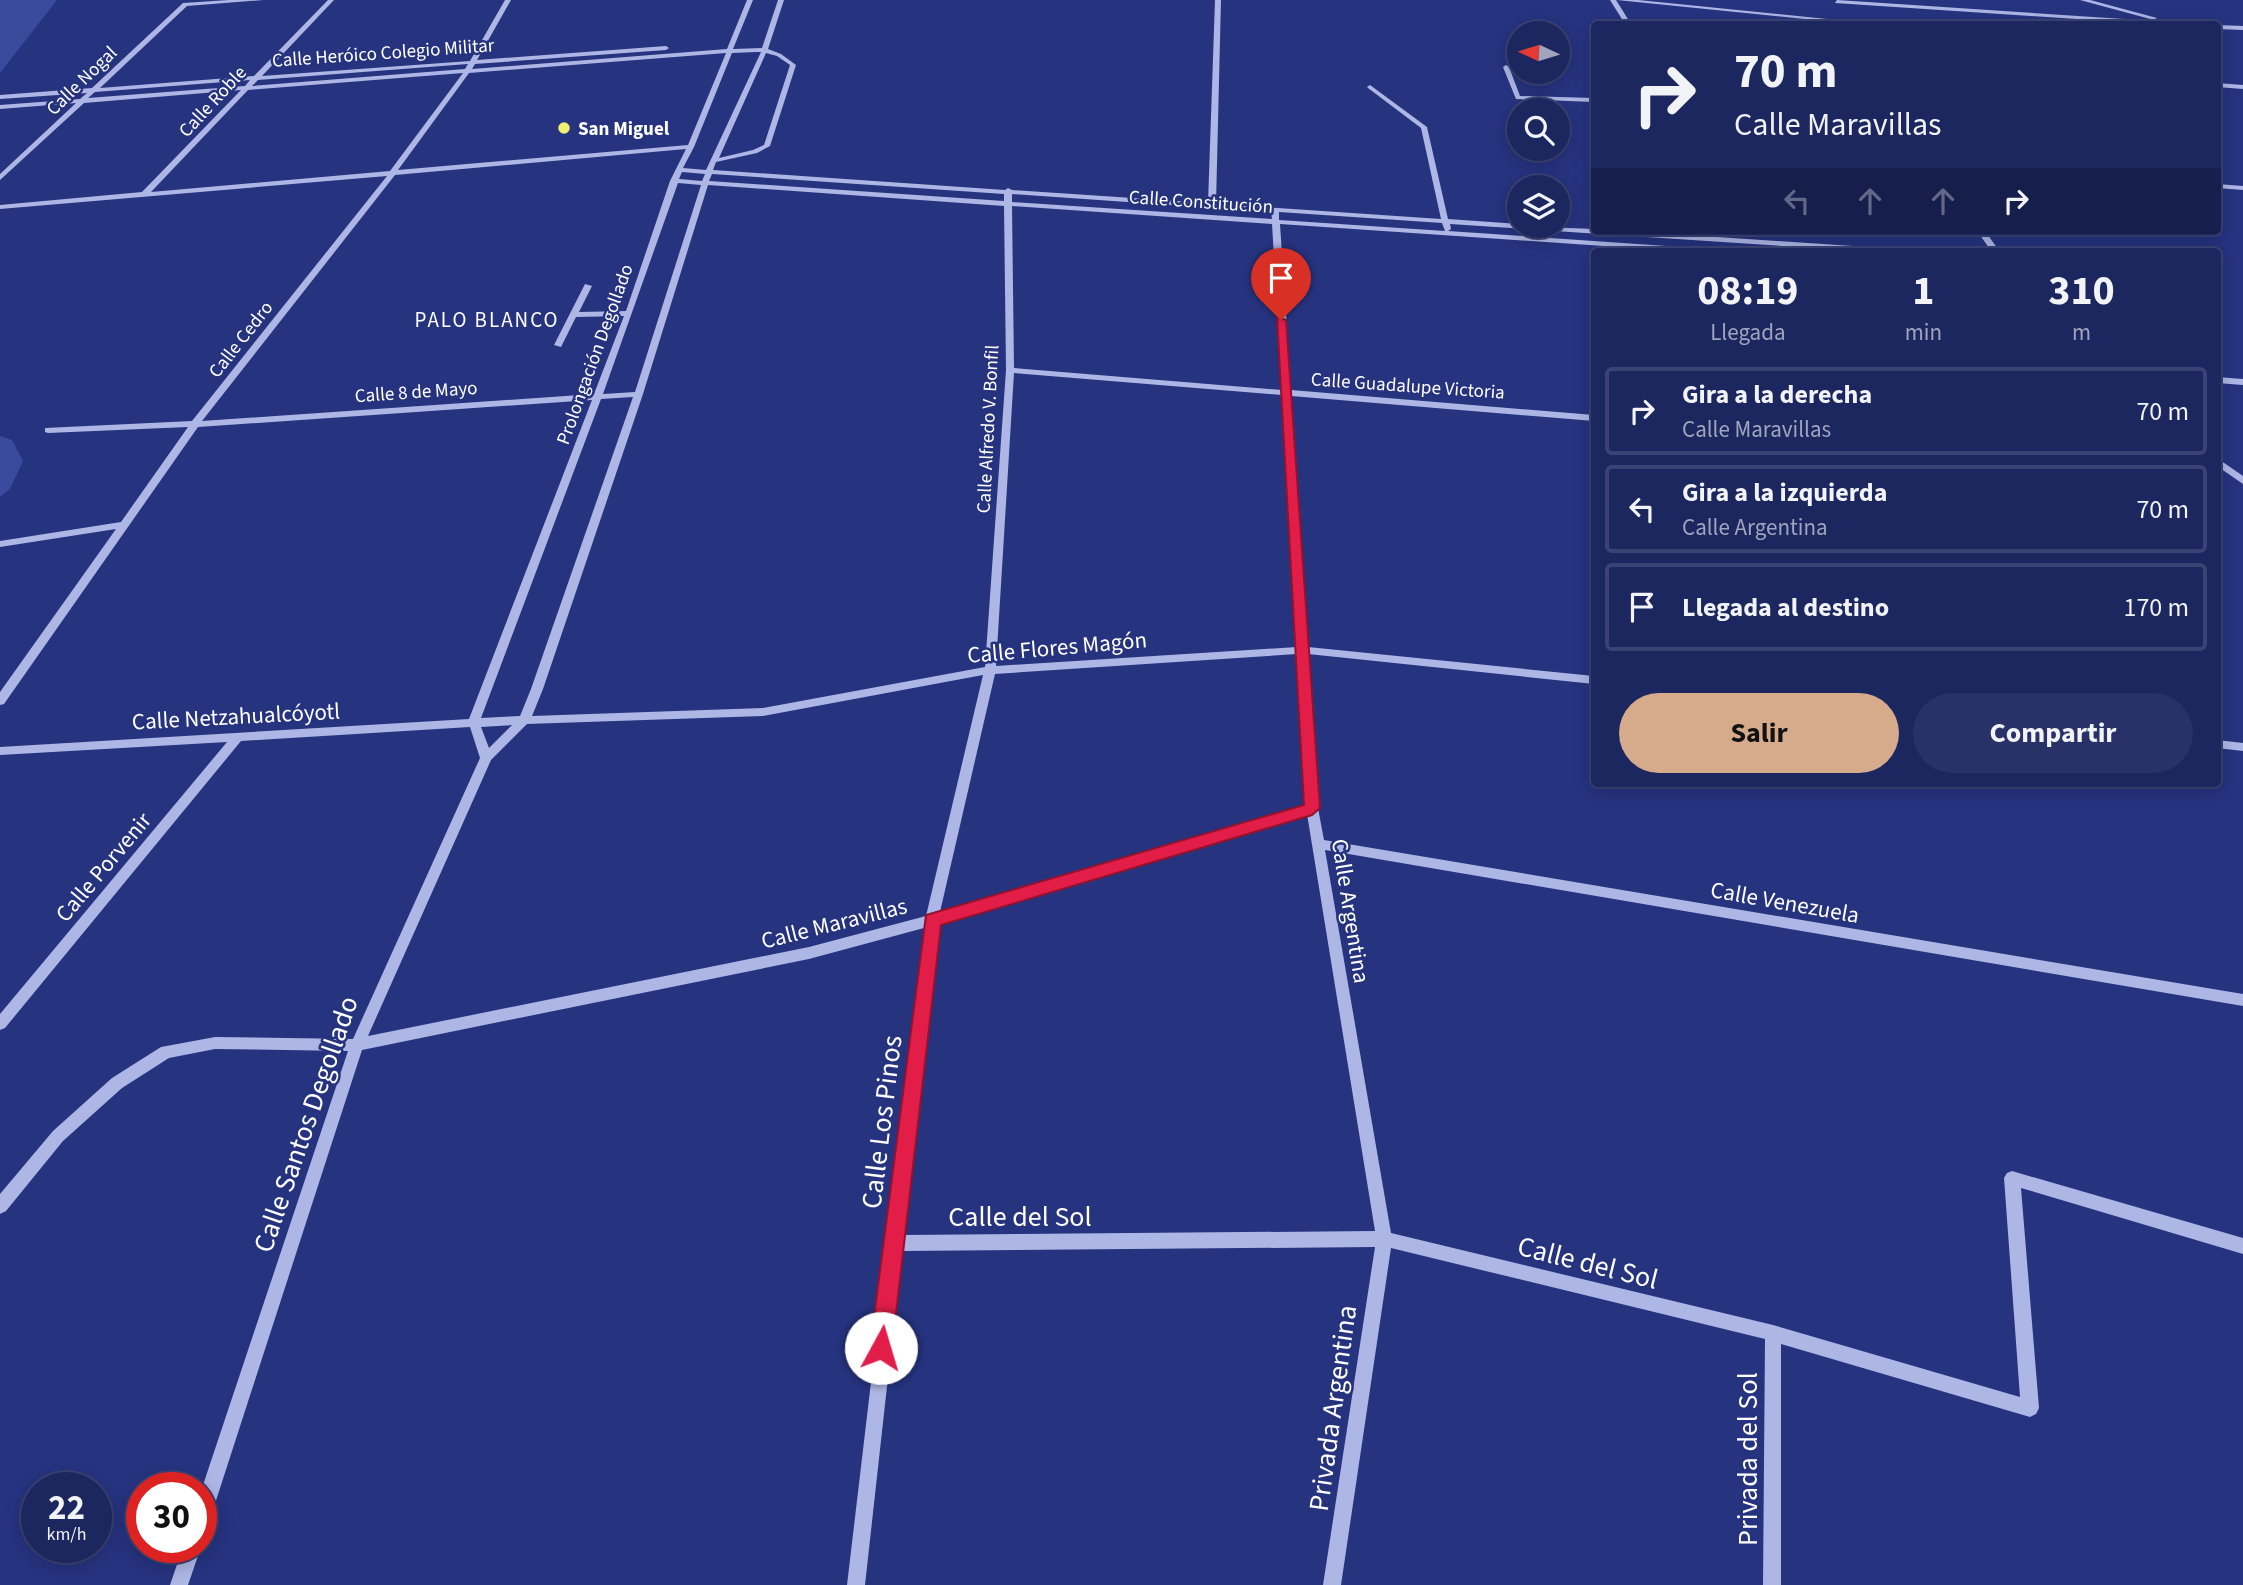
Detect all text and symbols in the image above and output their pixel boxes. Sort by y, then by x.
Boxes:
north arrow [1507,21,1570,84]
map controls [1507,21,1570,238]
street label: Calle Heróico Colegio Militar [271,32,496,75]
text: 70 m [1734,37,1838,107]
street label: Calle Nogal [40,40,124,122]
icon: right [1619,49,1710,140]
street label: Calle Roble [173,60,253,144]
button: search [1507,98,1570,161]
text: Calle Maravillas [1734,102,1942,148]
place label: San Miguel [578,116,670,143]
marker: San Miguel [556,120,572,136]
button: layers [1507,175,1570,238]
icon: left [1778,182,1816,220]
icon: ahead [1851,182,1889,220]
icon: ahead [1924,182,1962,220]
icon: right [1997,182,2035,220]
street label: Calle Constitución [1128,184,1274,221]
pin [1251,248,1311,320]
icon: arrive [1262,259,1300,297]
street label: Prolongación Degollado [550,260,641,449]
text: 08:19 [1697,261,1799,321]
text: 1 [1912,261,1934,321]
text: 310 [2048,261,2115,321]
street label: Calle Cedro [203,296,280,384]
district label: PALO BLANCO [414,305,560,335]
text: Llegada [1710,316,1786,349]
text: min [1905,316,1942,349]
text: m [2072,316,2091,349]
street label: Calle Alfredo V. Bonfil [971,344,1006,514]
street label: Calle Guadalupe Victoria [1310,366,1506,407]
street label: Calle 8 de Mayo [354,375,478,410]
text: Gira a la derecha [1682,376,1872,413]
icon: right [1623,392,1661,430]
text: 70 m [2136,393,2189,430]
text: Calle Maravillas [1682,413,1831,446]
text: Gira a la izquierda [1682,474,1887,511]
icon: left [1623,490,1661,528]
text: 70 m [2136,491,2189,528]
text: Calle Argentina [1682,511,1828,544]
icon: arrive [1623,588,1661,626]
text: Llegada al destino [1682,589,1889,626]
text: 170 m [2123,589,2189,626]
street label: Calle Flores Magón [966,623,1148,672]
button: Salir [1619,693,1899,773]
button: Compartir [1913,693,2193,773]
street label: Calle Netzahualcóyotl [131,695,341,738]
street label: Calle Porvenir [48,805,160,929]
street label: Calle Argentina [1323,837,1378,986]
street label: Calle Venezuela [1708,873,1862,932]
street label: Calle Maravillas [758,889,910,958]
street label: Calle Santos Degollado [243,991,369,1258]
street label: Calle Los Pinos [852,1033,912,1211]
street label: Calle del Sol [948,1197,1092,1237]
street label: Calle del Sol [1513,1226,1662,1300]
street label: Privada Argentina [1299,1303,1367,1514]
position arrow [844,1311,918,1385]
street label: Privada del Sol [1728,1372,1768,1546]
speed limit sign: 30 [126,1472,217,1563]
text: 22 [48,1483,85,1533]
text: km/h [47,1522,86,1547]

